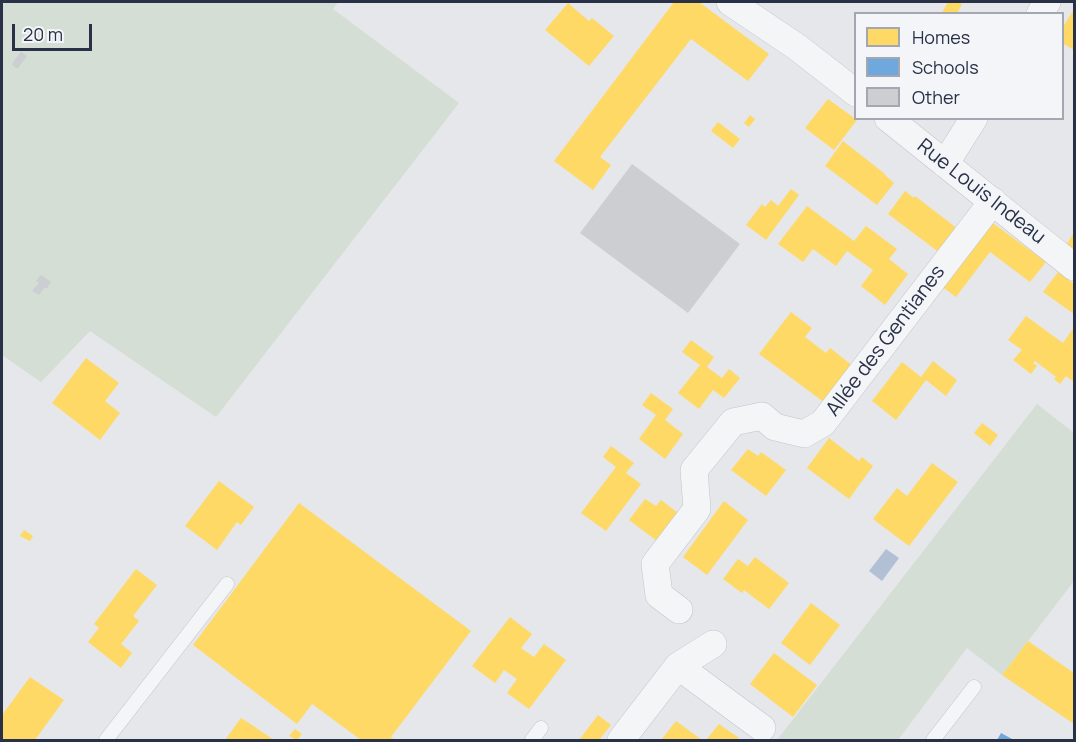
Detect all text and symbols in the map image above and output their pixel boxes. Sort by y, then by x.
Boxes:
scale bar [15,12,94,50]
legend [854,12,1064,120]
text: 20 m [23,22,63,46]
text: Homes [912,25,970,49]
text: Schools [912,55,979,79]
text: Other [912,85,960,109]
street label: Rue Louis Indeau [912,134,1050,250]
street label: Allée des Gentianes [821,261,951,421]

